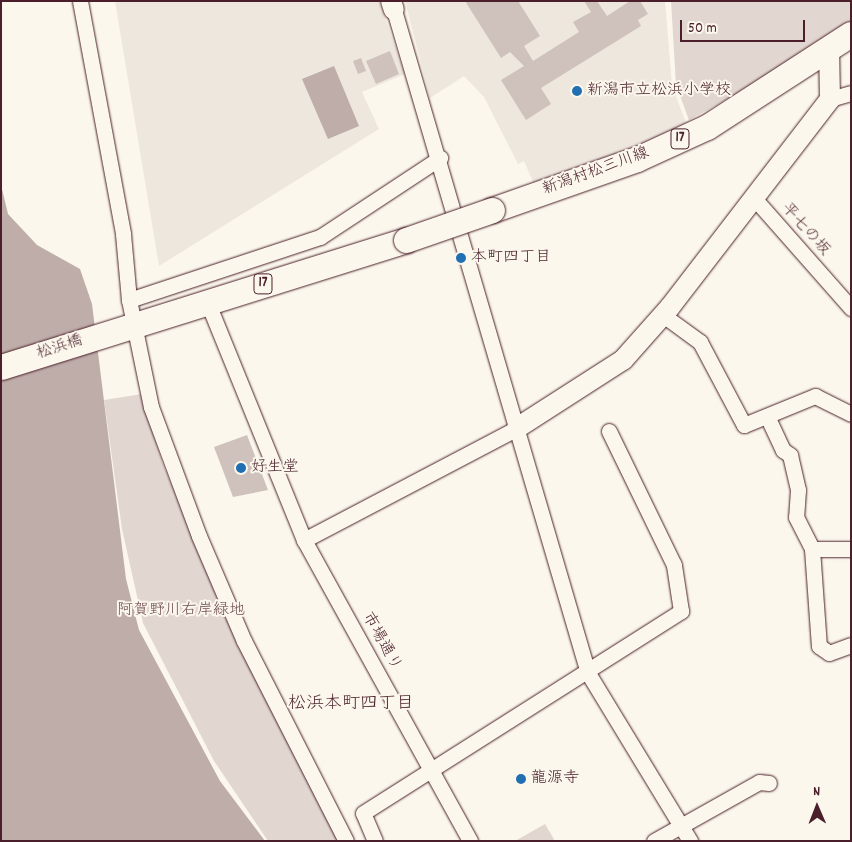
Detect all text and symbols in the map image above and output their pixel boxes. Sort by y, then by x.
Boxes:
scale bar [682,10,807,42]
text: 50 m [688,18,717,40]
place label: 新潟市立松浜小学校 [587,81,731,101]
marker: 新潟市立松浜小学校 [571,85,583,97]
road number: 17 [670,126,690,152]
street label: 新潟村松三川線 [540,144,652,200]
street label: 平七の坂 [776,200,834,260]
place label: 本町四丁目 [471,248,551,268]
marker: 本町四丁目 [455,252,467,264]
road number: 17 [253,272,273,296]
street label: 松浜橋 [34,331,86,365]
place label: 好生堂 [251,458,299,478]
marker: 好生堂 [235,462,247,474]
park label: 阿賀野川右岸緑地 [117,601,245,621]
street label: 市場通り [357,609,405,675]
district label: 松浜本町四丁目 [288,694,414,716]
place label: 龍源寺 [531,769,579,789]
marker: 龍源寺 [515,773,527,785]
north arrow [792,782,842,832]
text: N [813,782,820,802]

